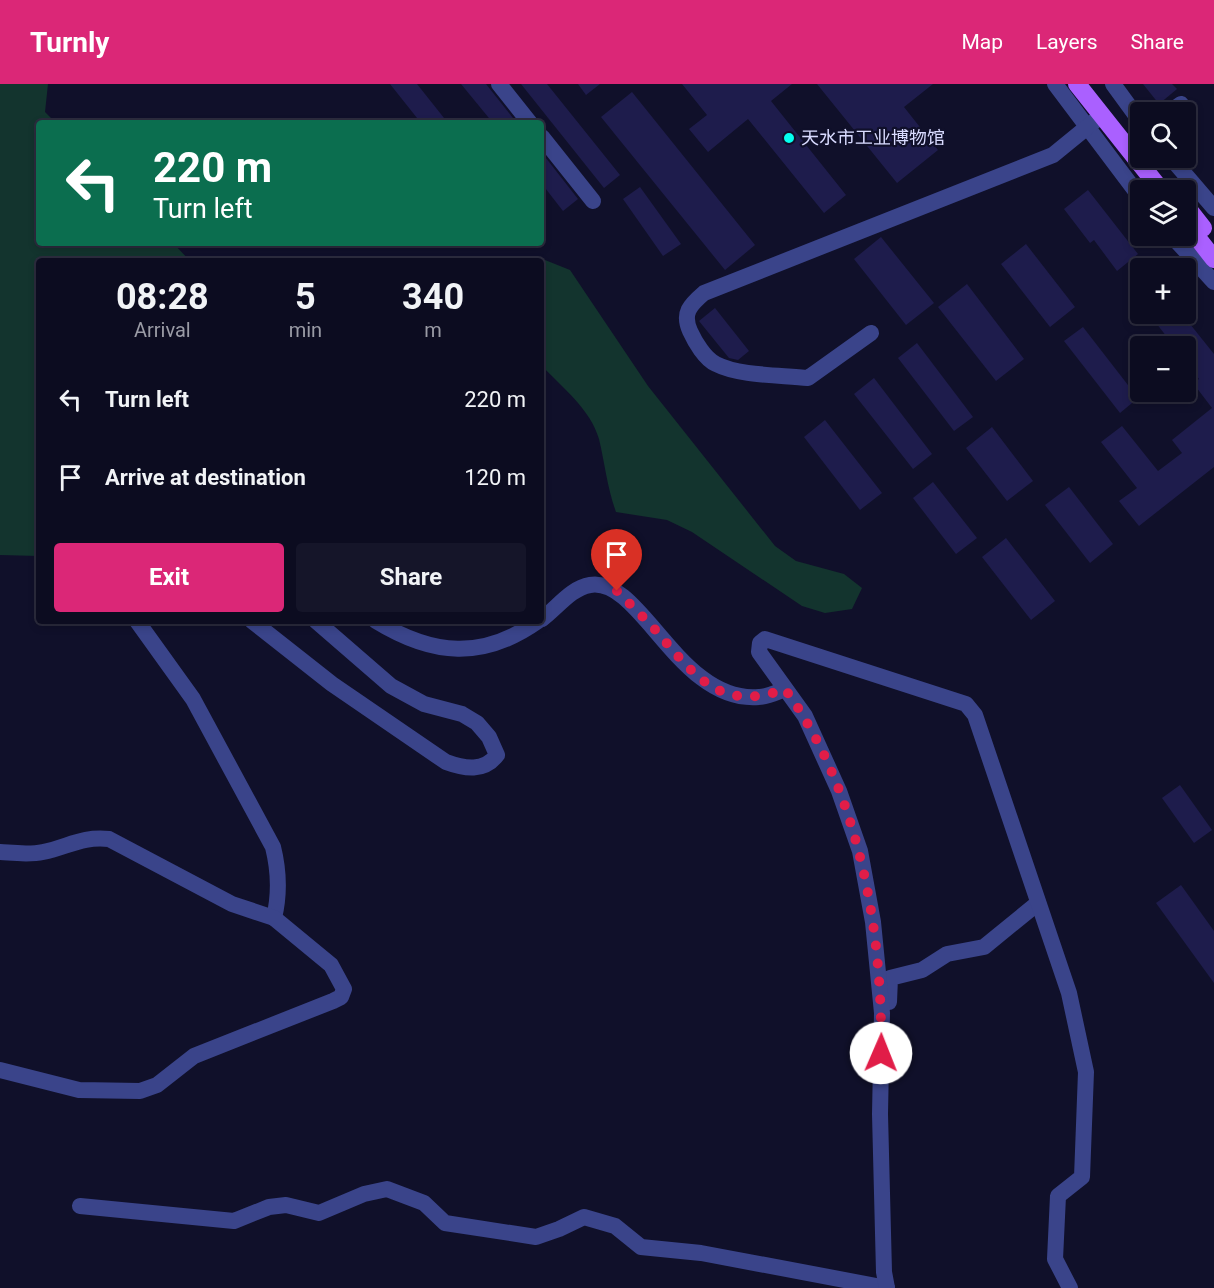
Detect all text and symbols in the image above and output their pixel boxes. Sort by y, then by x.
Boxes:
text: Turnly [30,26,109,59]
text: Map [961,30,1003,54]
text: Layers [1036,30,1097,54]
text: Share [1130,30,1184,54]
map controls [1130,102,1196,402]
button: search [1130,102,1196,168]
place label: 天水市工业博物馆 [801,127,945,148]
marker: 天水市工业博物馆 [782,131,796,145]
text: 220 m [153,143,272,192]
icon: left [54,144,132,222]
button: layers [1130,180,1196,246]
text: Turn left [153,193,253,225]
button: + [1130,258,1196,324]
text: 08:28 [116,276,209,318]
text: 5 [295,276,316,318]
text: 340 [402,276,464,318]
text: Arrival [134,318,191,342]
text: min [289,318,322,342]
text: m [424,318,442,342]
button: − [1130,336,1196,402]
icon: left [54,383,87,416]
text: Turn left [105,387,189,412]
text: 220 m [464,387,526,412]
icon: arrive [54,461,87,494]
text: Arrive at destination [105,465,306,490]
text: 120 m [464,465,526,490]
pin [591,529,642,591]
icon: arrive [600,538,633,571]
button: Exit [54,543,284,612]
button: Share [296,543,526,612]
position arrow [849,1021,913,1085]

